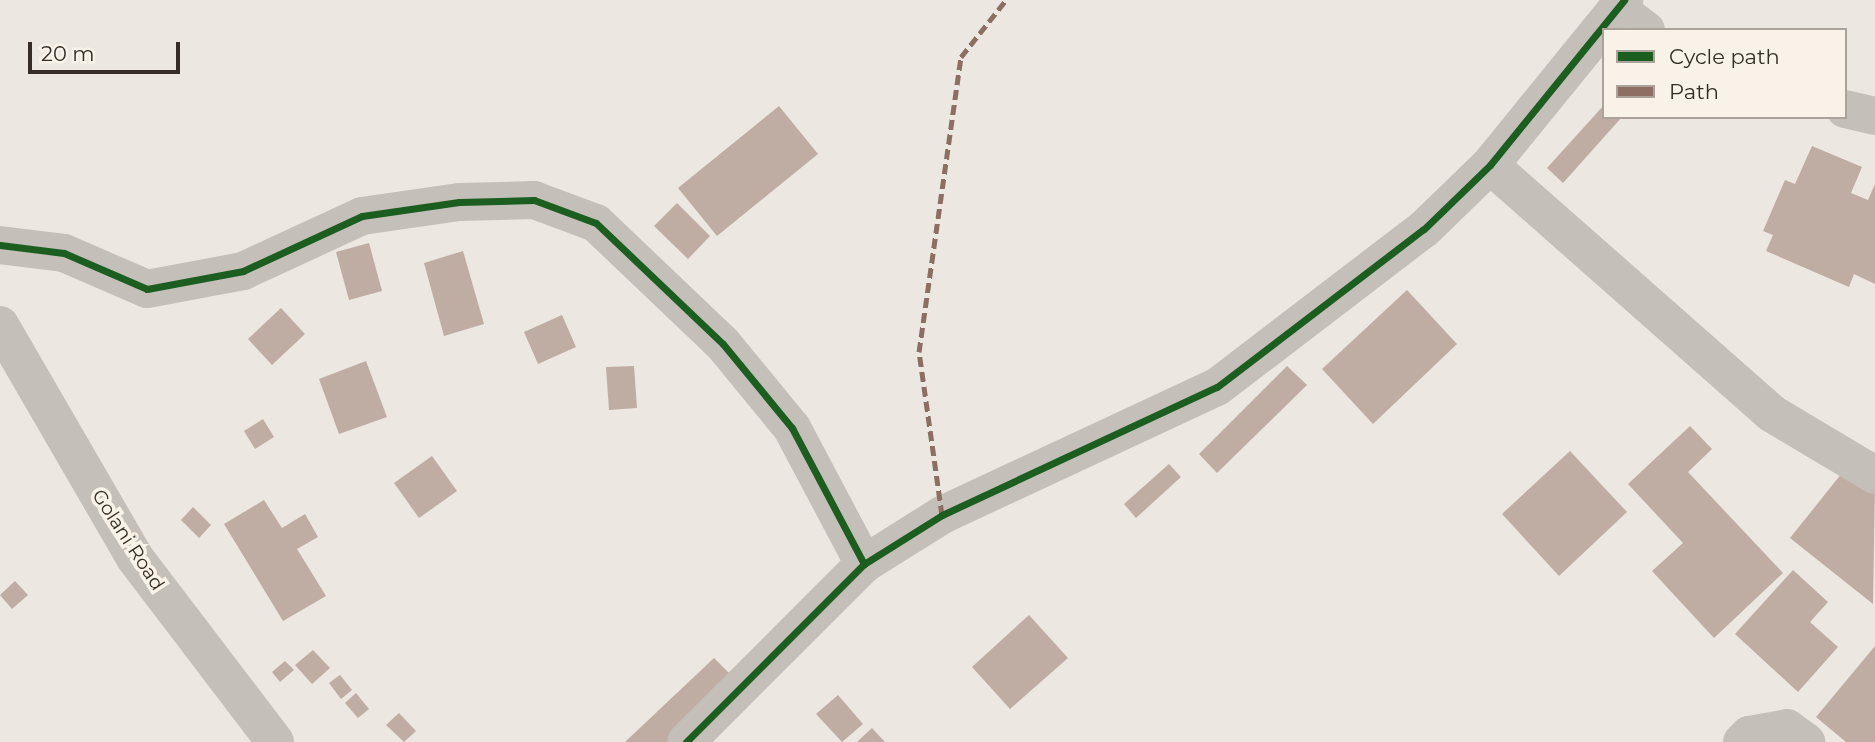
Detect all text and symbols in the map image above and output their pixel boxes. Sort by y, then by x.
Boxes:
scale bar [32,28,184,72]
legend [1602,28,1847,119]
text: 20 m [41,41,95,66]
text: Cycle path [1669,44,1780,69]
text: Path [1669,79,1719,104]
street label: Golani Road [87,485,169,595]

